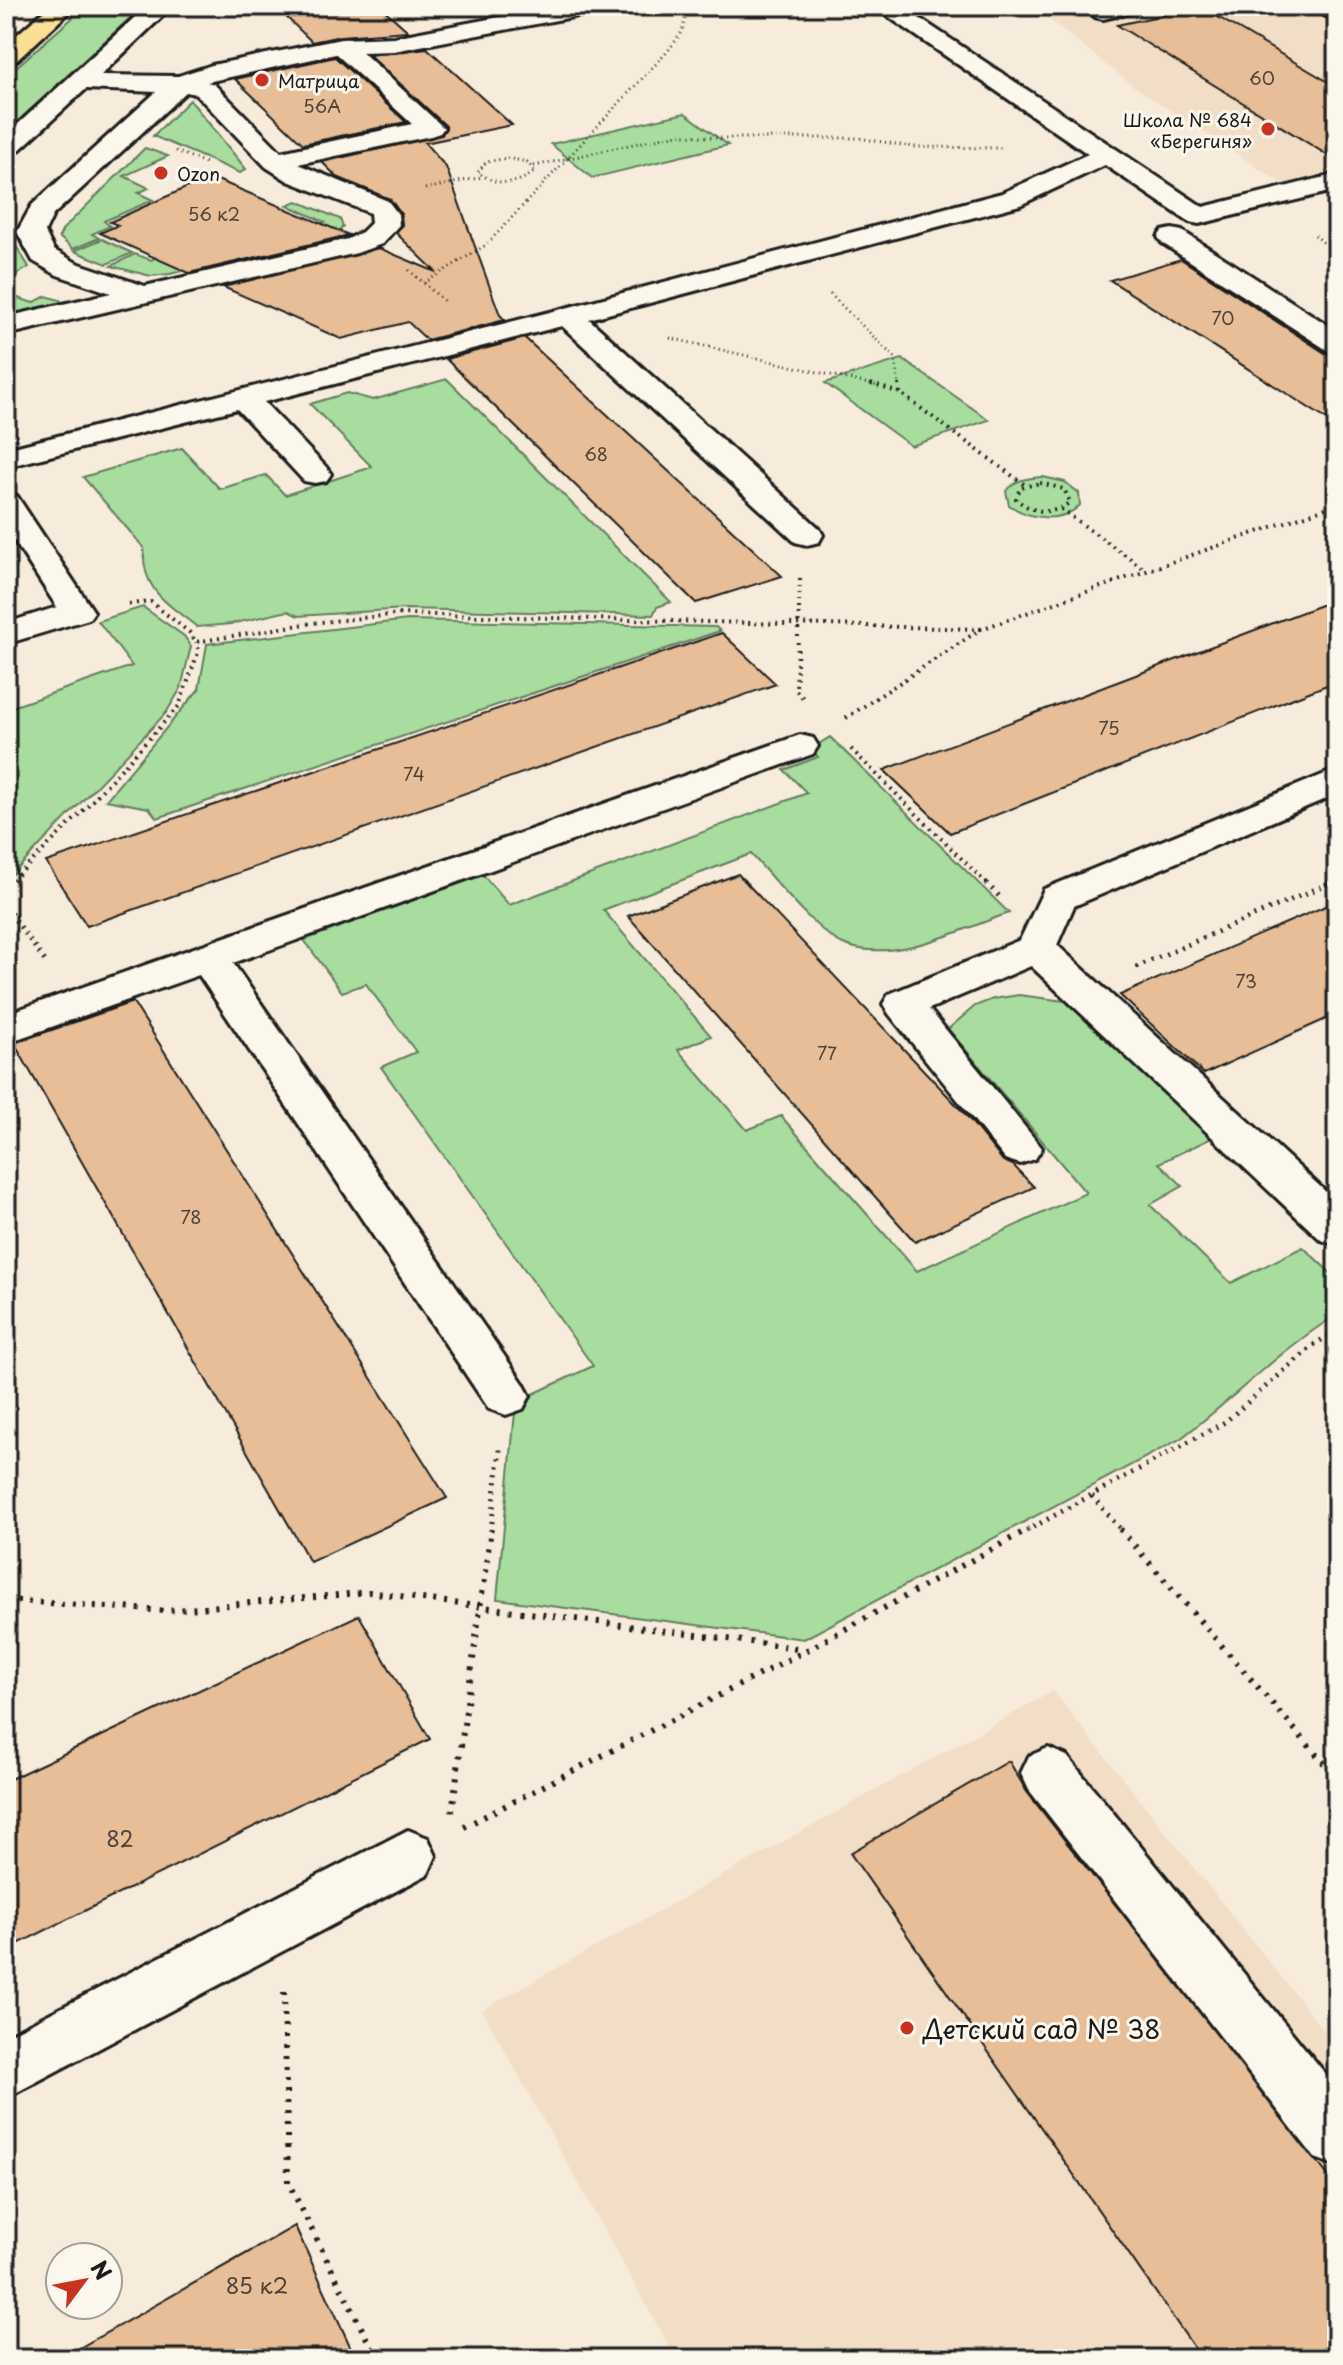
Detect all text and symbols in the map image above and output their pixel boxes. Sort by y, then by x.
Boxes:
house number: 60 [1249,64,1275,91]
place label: Матрица [278,67,360,94]
marker: Матрица [253,71,271,89]
house number: 56А [303,92,341,119]
place label: Школа № 684 «Берегиня» [1123,106,1252,154]
marker: Школа № 684 «Берегиня» [1259,120,1277,138]
place label: Ozon [177,160,220,187]
marker: Ozon [152,164,170,182]
house number: 56 к2 [188,200,240,227]
house number: 70 [1212,304,1234,331]
house number: 68 [584,440,608,467]
house number: 75 [1099,714,1120,741]
house number: 74 [403,760,425,787]
house number: 73 [1235,967,1257,994]
house number: 77 [817,1039,837,1066]
house number: 78 [181,1203,202,1230]
house number: 82 [106,1821,134,1854]
place label: Детский сад № 38 [922,2009,1161,2048]
marker: Детский сад № 38 [898,2019,916,2037]
north arrow [44,2241,124,2321]
text: N [84,2253,121,2286]
house number: 85 к2 [226,2268,288,2301]

